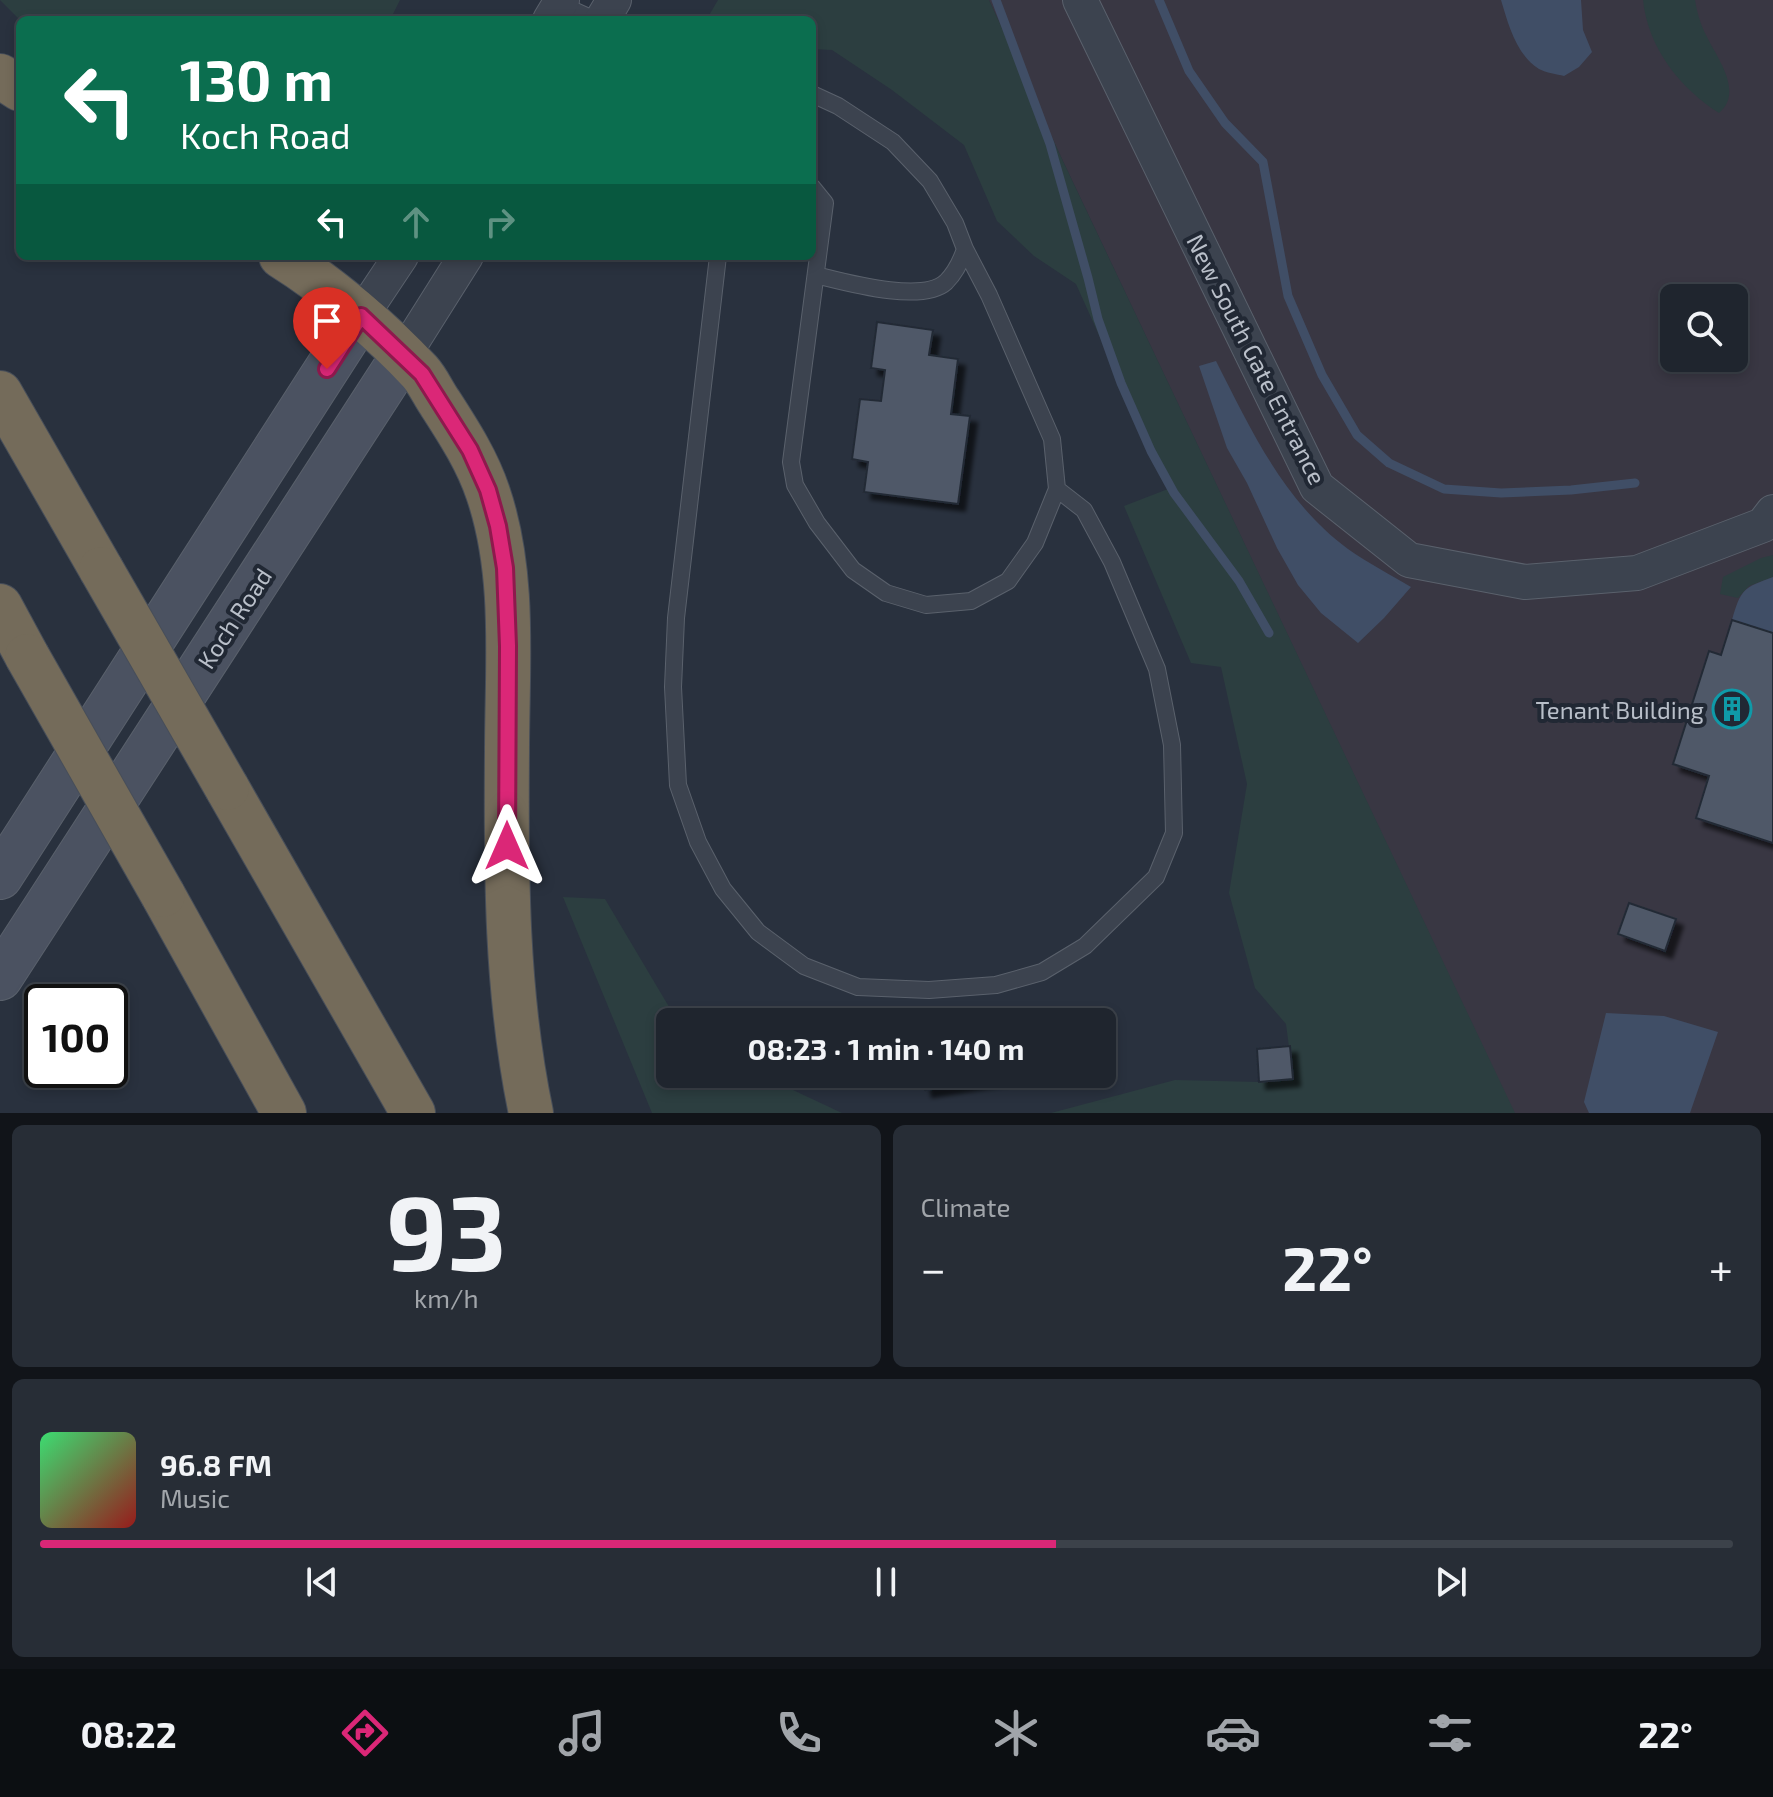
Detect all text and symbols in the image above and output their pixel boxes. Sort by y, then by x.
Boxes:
text: 130 m [180,45,333,112]
icon: left [48,48,152,152]
text: Koch Road [180,113,351,156]
icon: left [310,200,354,244]
icon: ahead [394,200,438,244]
icon: right [478,200,522,244]
street label: New South Gate Entrance [1181,229,1333,489]
map controls [1660,284,1748,372]
button: search [1660,284,1748,372]
pin [293,287,361,369]
icon: arrive [305,299,349,343]
street label: Koch Road [191,562,277,674]
building icon: Tenant Building [1711,688,1753,730]
place label: Tenant Building [1536,695,1704,724]
position arrow [465,804,549,888]
speed limit sign: 100 [24,984,128,1088]
text: 08:23 · 1 min · 140 m [748,1030,1024,1066]
text: 93 [386,1167,506,1292]
text: Climate [921,1191,1010,1222]
text: 22° [1282,1231,1373,1303]
text: − [921,1241,946,1294]
text: + [1709,1241,1733,1294]
text: km/h [414,1282,479,1313]
text: 96.8 FM [160,1446,272,1482]
text: Music [160,1482,230,1513]
icon: previous [300,1560,344,1604]
icon: pause [864,1560,908,1604]
icon: next [1429,1560,1473,1604]
icon: directions [337,1705,393,1761]
icon: music [554,1705,610,1761]
icon: phone [771,1705,827,1761]
icon: climate [988,1705,1044,1761]
icon: car [1205,1705,1261,1761]
icon: filters [1422,1705,1478,1761]
text: 08:22 [80,1712,177,1755]
text: 22° [1638,1712,1693,1755]

